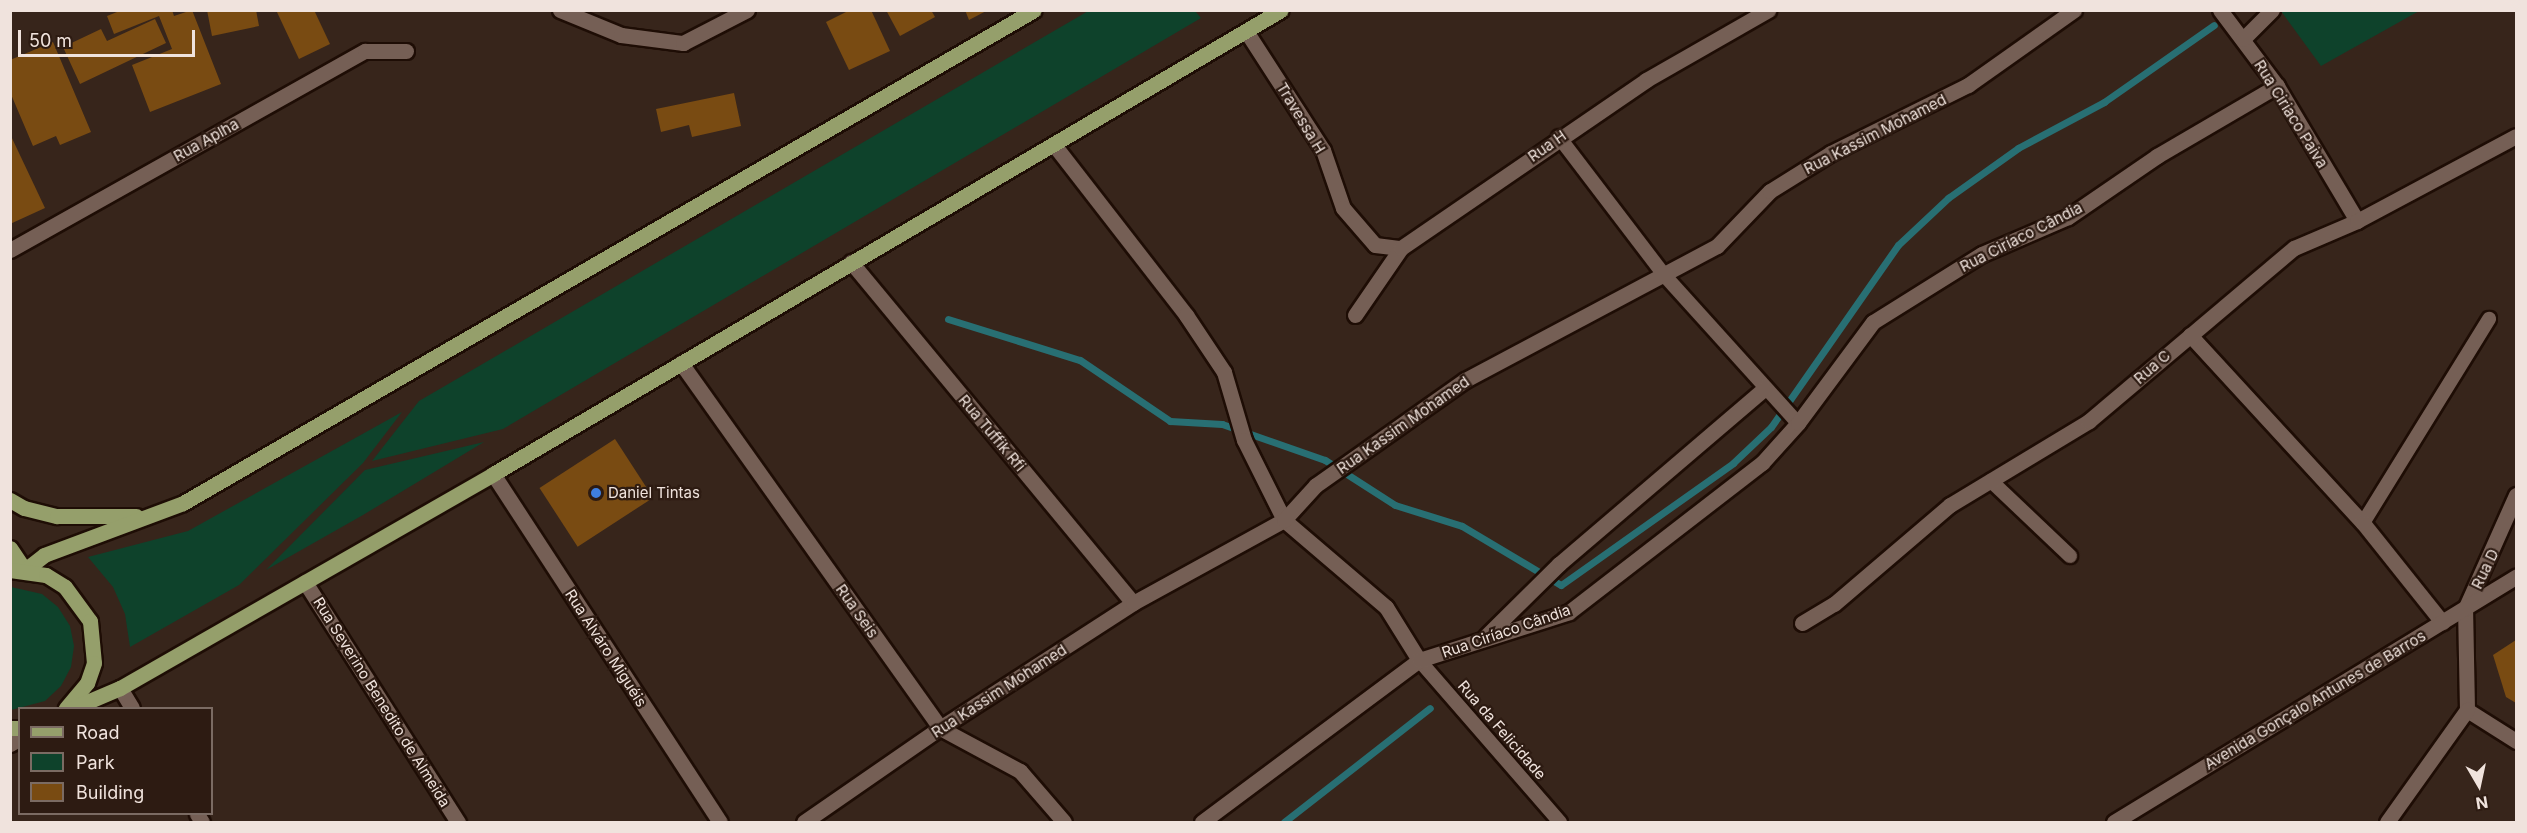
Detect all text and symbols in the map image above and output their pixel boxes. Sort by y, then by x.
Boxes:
scale bar [21,18,198,56]
text: 50 m [29,30,72,51]
street label: Rua Ciriaco Paiva [2251,57,2331,171]
street label: Travessa H [1273,79,1329,157]
street label: Rua Kassim Mohamed [1801,90,1949,178]
street label: Rua Aplha [170,115,242,165]
street label: Rua H [1525,126,1569,166]
street label: Rua Ciríaco Cândia [1957,198,2085,276]
street label: Rua C [2130,346,2174,388]
street label: Rua Kassim Mohamed [1333,372,1473,478]
street label: Rua Tuffik Rfi [955,391,1029,475]
place label: Daniel Tintas [608,484,700,502]
marker: Daniel Tintas [589,486,603,500]
street label: Rua D [2468,546,2502,592]
street label: Rua Seis [832,581,882,641]
street label: Rua Alváro Miguéis [561,586,651,710]
street label: Rua Severino Benedito de Almeida [310,594,454,810]
street label: Rua Ciríaco Cândia [1439,601,1573,661]
street label: Avenida Gonçalo Antunes de Barros [2201,627,2429,773]
street label: Rua Kassim Mohamed [928,641,1070,741]
street label: Rua da Felicidade [1454,677,1550,783]
legend [18,707,213,815]
text: Road [76,722,119,743]
text: Park [76,752,115,773]
north arrow [2449,755,2509,815]
text: Building [76,782,144,803]
text: N [2474,792,2489,814]

